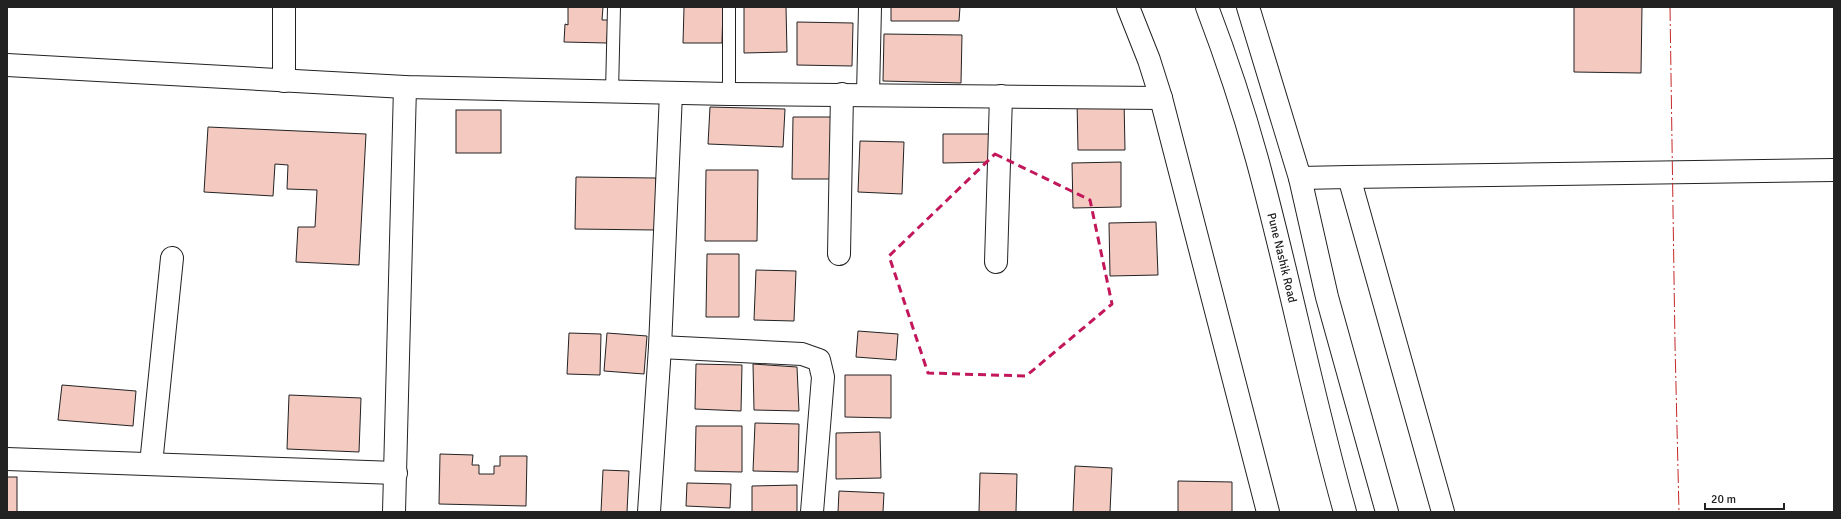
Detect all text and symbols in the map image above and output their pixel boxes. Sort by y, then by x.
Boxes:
street label: Pune Nashik Road [1263,211,1300,304]
scale bar [1705,485,1784,511]
text: 20 m [1711,492,1736,507]

